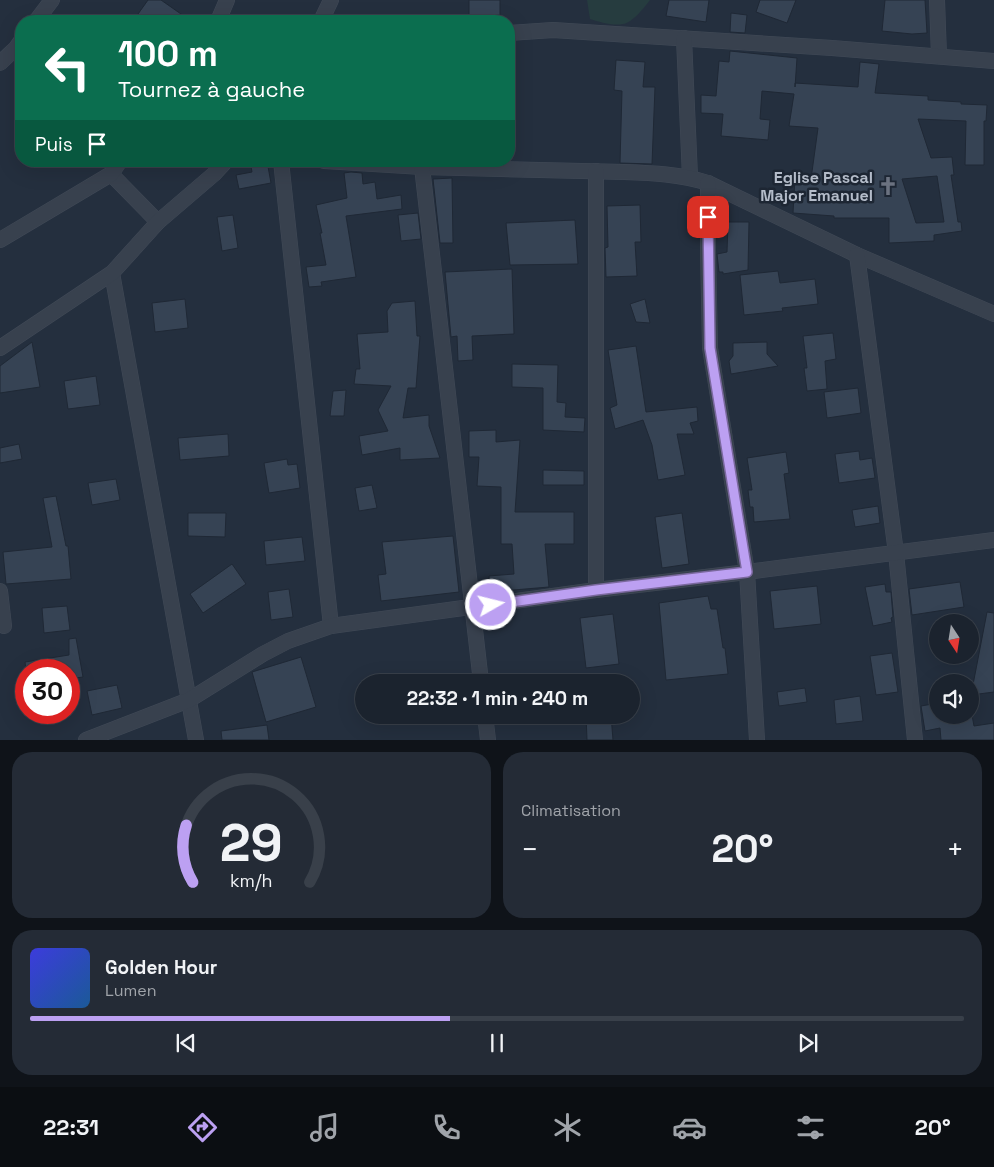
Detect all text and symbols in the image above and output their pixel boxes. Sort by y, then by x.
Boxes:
text: 100 m [118,32,218,76]
icon: left [35,35,100,100]
text: Tournez à gauche [118,75,305,103]
icon: arrive [83,130,111,158]
text: Puis [35,132,73,157]
place label: Eglise Pascal Major Emanuel [760,167,873,206]
church icon: Eglise Pascal Major Emanuel [877,175,899,197]
pin [687,196,729,238]
icon: arrive [694,203,722,231]
position arrow [464,578,516,630]
north arrow [929,614,979,664]
map controls [929,614,979,724]
speed limit sign: 30 [15,659,80,724]
button: sound [929,674,979,724]
text: 22:32 · 1 min · 240 m [407,686,588,711]
text: Climatisation [521,800,621,821]
text: 29 [220,810,283,876]
text: 20° [711,825,774,873]
text: − [521,831,538,867]
text: + [947,831,964,867]
text: km/h [230,869,273,892]
text: Golden Hour [105,955,217,980]
text: Lumen [105,980,157,1001]
icon: previous [172,1029,200,1057]
icon: pause [483,1029,511,1057]
icon: next [794,1029,822,1057]
icon: directions [185,1110,220,1145]
icon: music [307,1110,342,1145]
icon: phone [429,1110,464,1145]
icon: climate [550,1110,585,1145]
icon: car [672,1110,707,1145]
icon: filters [793,1110,828,1145]
text: 22:31 [43,1113,99,1141]
text: 20° [915,1113,951,1141]

